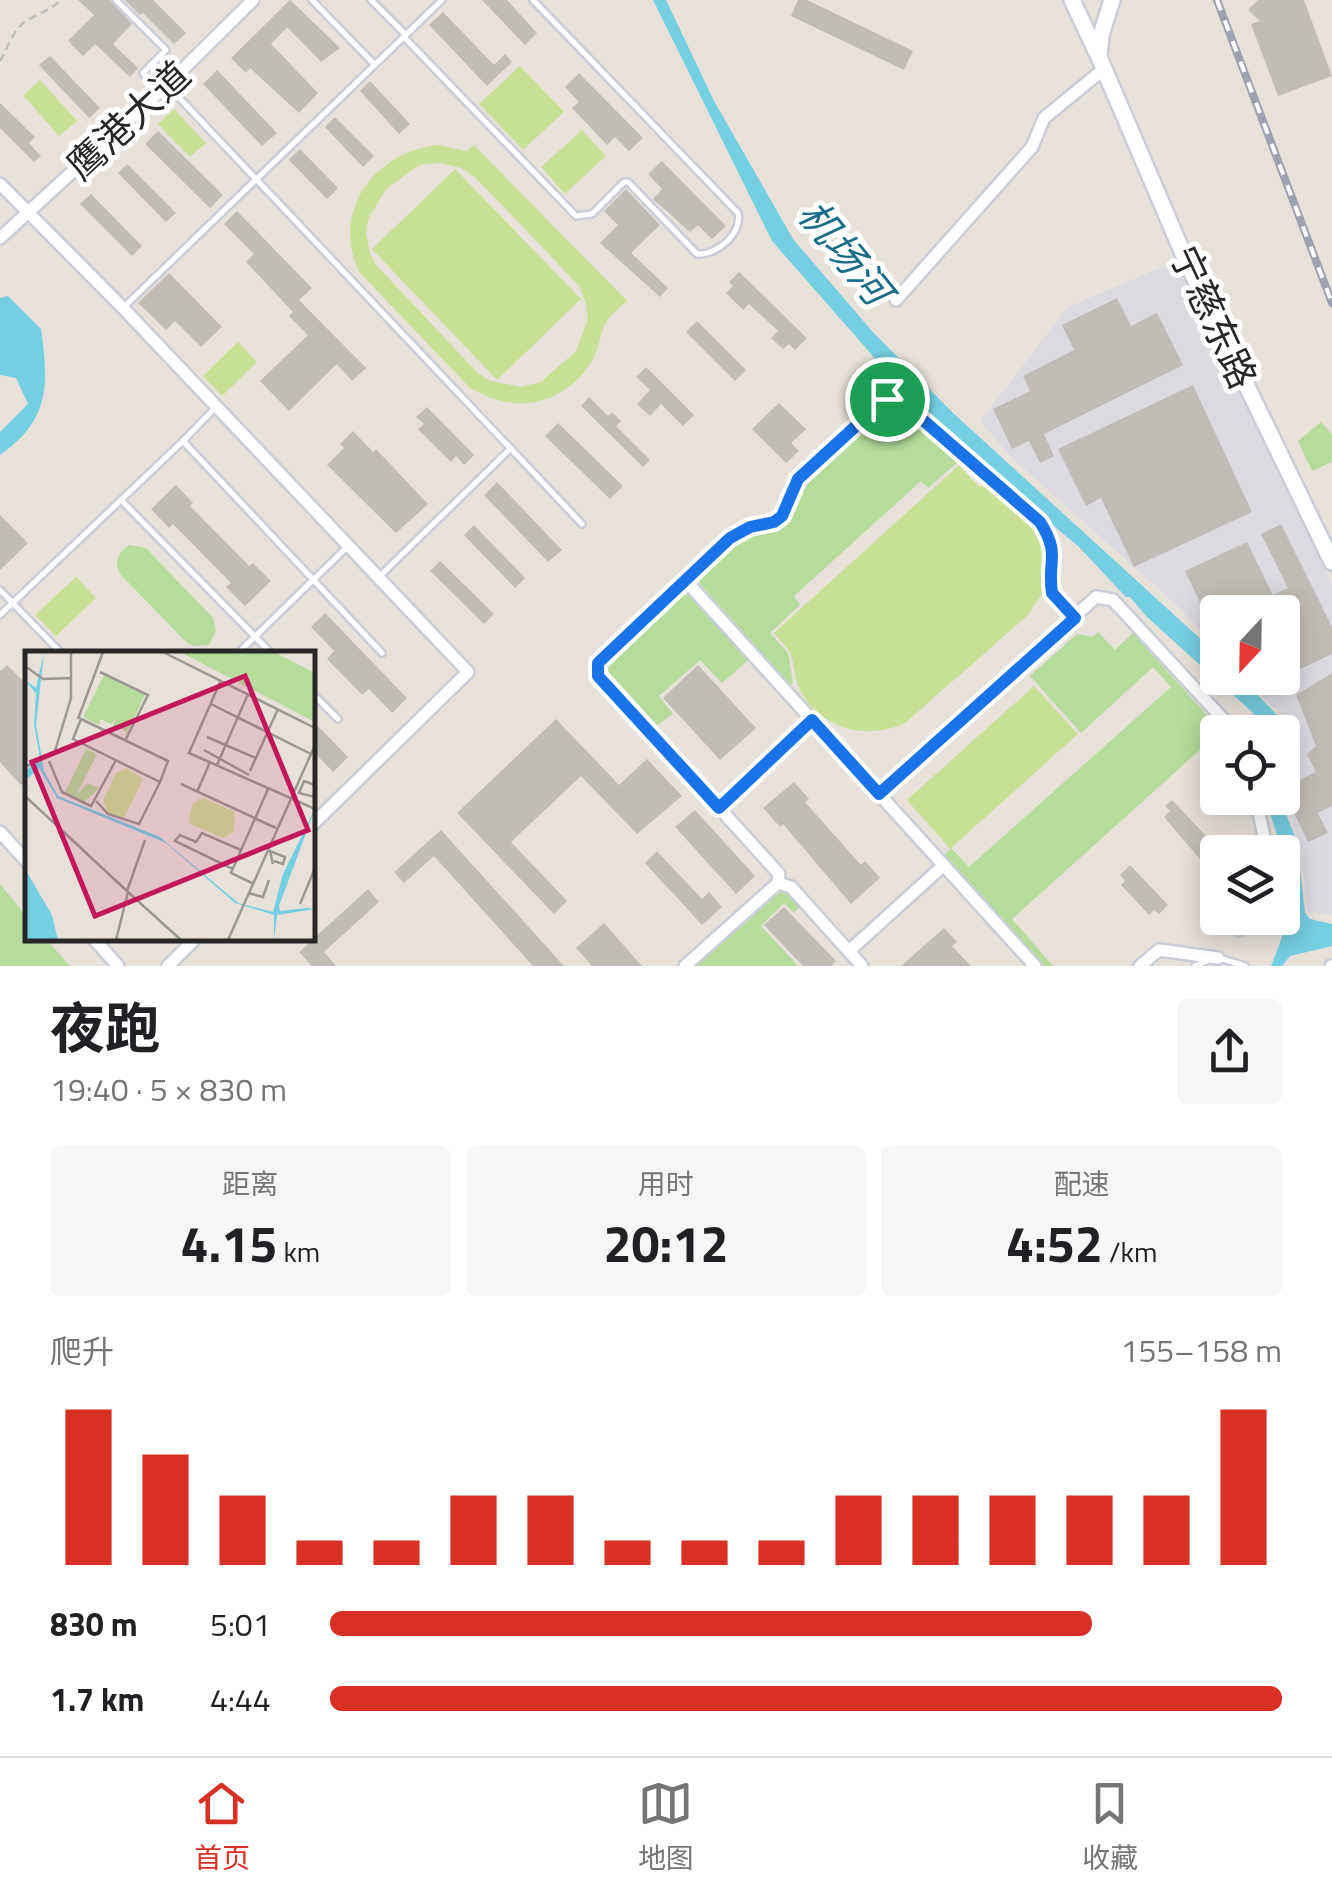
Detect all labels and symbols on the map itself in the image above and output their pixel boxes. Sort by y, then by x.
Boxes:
street label: 鹰港大道 [53,47,203,193]
water label: 机场河 [784,186,911,323]
street label: 宁慈东路 [1156,236,1272,398]
pin [845,357,930,442]
north arrow [1200,595,1300,695]
inset map [25,651,315,941]

